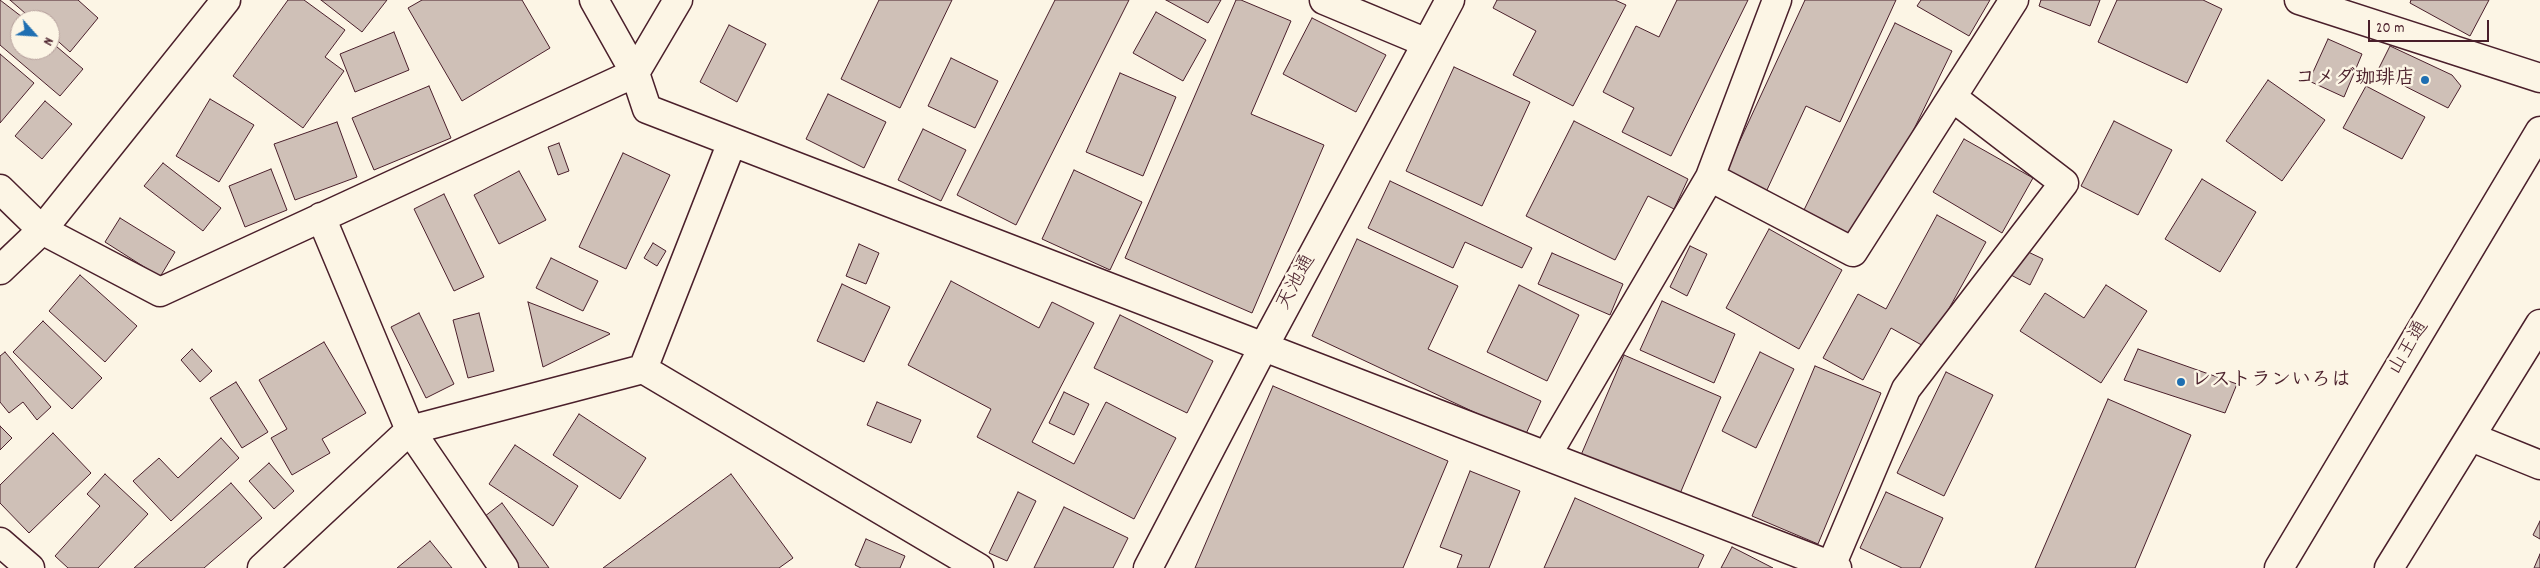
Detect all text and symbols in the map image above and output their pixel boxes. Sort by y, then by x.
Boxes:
north arrow [10,10,60,60]
scale bar [2370,10,2491,42]
text: 20 m [2376,18,2404,40]
text: N [37,34,58,49]
place label: コメダ珈琲店 [2295,68,2415,92]
marker: コメダ珈琲店 [2419,74,2431,86]
street label: 天池通 [1273,251,1323,315]
street label: 山王通 [2384,317,2436,381]
place label: レストランいろは [2191,370,2351,394]
marker: レストランいろは [2175,376,2187,388]

